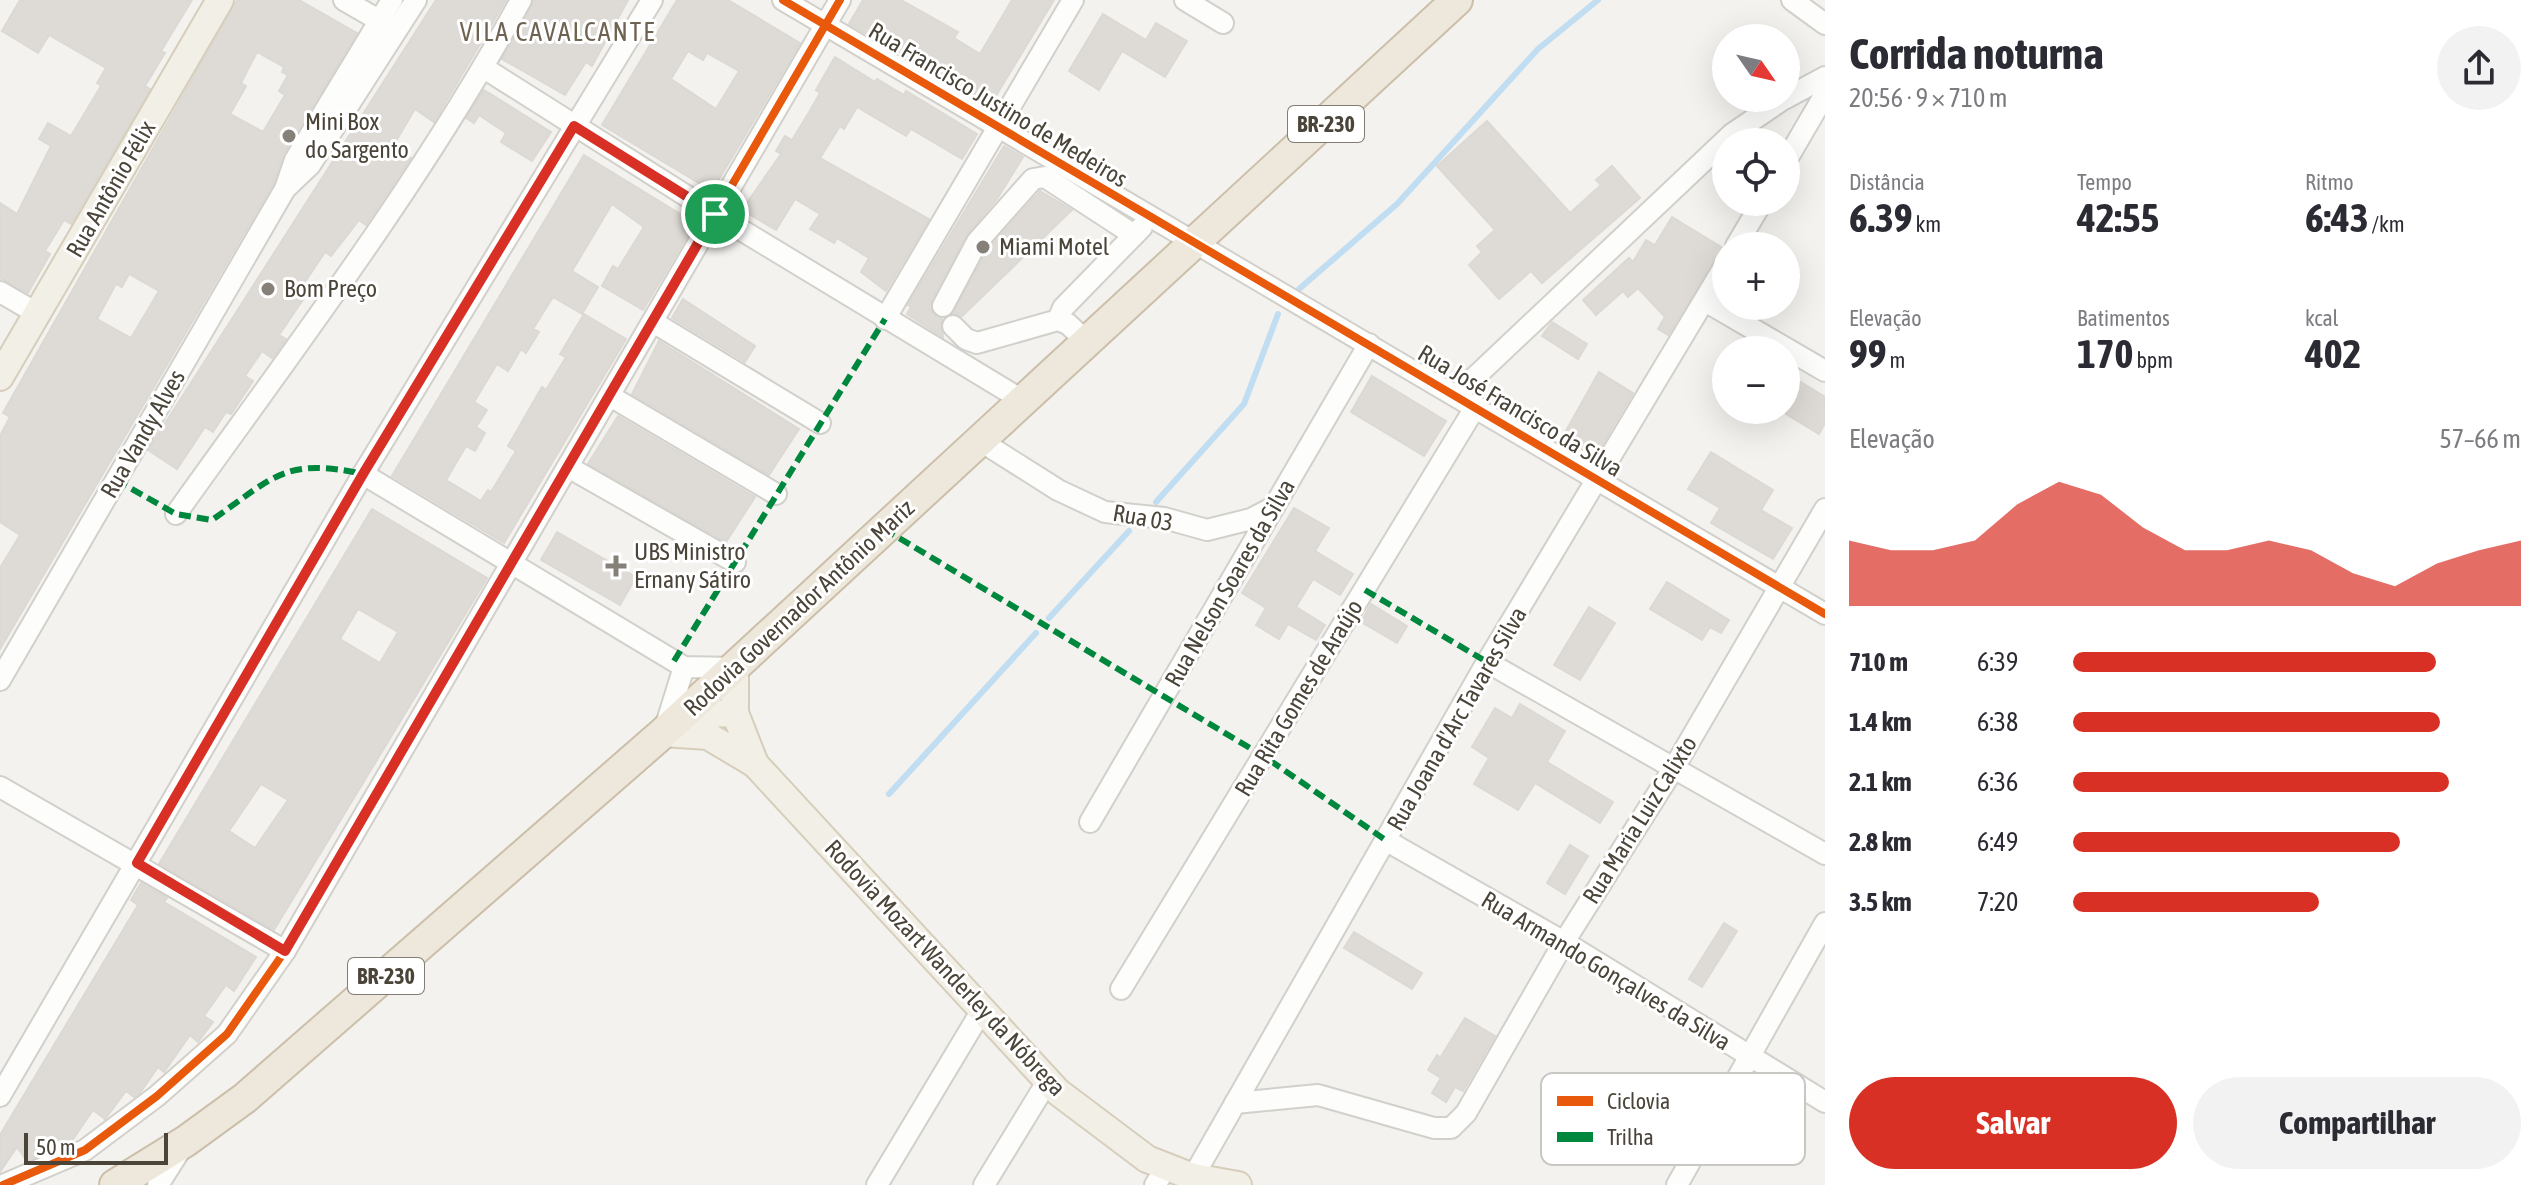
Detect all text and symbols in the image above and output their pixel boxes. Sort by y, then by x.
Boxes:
district label: VILA CAVALCANTE [460,17,656,47]
street label: Rua Francisco Justino de Medeiros [864,17,1132,192]
north arrow [1712,24,1800,112]
map controls [1712,24,1800,424]
button: share [2437,26,2521,110]
text: Corrida noturna [1849,28,2104,78]
text: 20:56 · 9 × 710 m [1849,83,2008,113]
road number: BR-230 [1288,106,1364,142]
place label: Mini Box do Sargento [305,108,409,163]
street label: Rua Antônio Félix [61,116,161,262]
marker: Mini Box do Sargento [280,127,298,145]
button: locate [1712,128,1800,216]
text: Distância [1849,169,1925,195]
text: Tempo [2077,169,2132,195]
text: Ritmo [2305,169,2354,195]
pin [681,180,749,248]
icon: arrive [693,192,737,236]
text: 6.39 [1849,195,1913,240]
text: 42:55 [2077,195,2159,240]
text: 6:43 [2305,195,2369,240]
text: km [1913,211,1941,237]
text: /km [2369,211,2405,237]
button: + [1712,232,1800,320]
place label: Miami Motel [999,233,1110,260]
marker: Miami Motel [974,238,992,256]
place label: Bom Preço [284,275,377,302]
marker: Bom Preço [259,280,277,298]
text: Elevação [1849,305,1922,331]
text: Batimentos [2077,305,2170,331]
text: kcal [2305,305,2338,331]
text: 99 [1849,331,1887,376]
text: 170 [2077,331,2133,376]
text: 402 [2305,331,2361,376]
button: − [1712,336,1800,424]
street label: Rua José Francisco da Silva [1413,339,1627,482]
text: m [1887,347,1905,373]
text: bpm [2133,347,2173,373]
street label: Rua Vandy Alves [95,365,190,503]
text: Elevação [1849,424,1935,454]
text: 57–66 m [2439,424,2521,454]
street label: Rua Nelson Soares da Silva [1159,474,1300,691]
street label: Rodovia Governador Antônio Mariz [678,494,919,721]
street label: Rua 03 [1111,499,1175,536]
place label: UBS Ministro Ernany Sátiro [634,538,751,593]
marker: UBS Ministro Ernany Sátiro [605,555,627,577]
street label: Rua Rita Gomes de Araújo [1229,595,1368,801]
street label: Rua Joana d'Arc Tavares Silva [1381,602,1532,835]
text: 710 m [1849,647,1908,677]
text: 6:39 [1977,647,2018,677]
text: 1.4 km [1849,707,1912,737]
text: 6:38 [1977,707,2018,737]
street label: Rua Maria Luiz Calixto [1577,731,1702,908]
text: 2.1 km [1849,767,1912,797]
text: 6:36 [1977,767,2018,797]
text: 2.8 km [1849,827,1912,857]
text: 6:49 [1977,827,2018,857]
street label: Rodovia Mozart Wanderley da Nóbrega [820,834,1071,1101]
street label: Rua Armando Gonçalves da Silva [1477,886,1736,1056]
text: 3.5 km [1849,887,1912,917]
text: 7:20 [1977,887,2018,917]
road number: BR-230 [348,958,424,994]
legend [1541,1073,1805,1165]
button: Salvar [1849,1077,2177,1169]
button: Compartilhar [2193,1077,2521,1169]
text: Ciclovia [1607,1088,1670,1114]
text: Trilha [1607,1124,1654,1150]
scale bar [24,1129,168,1165]
text: 50 m [36,1134,76,1160]

